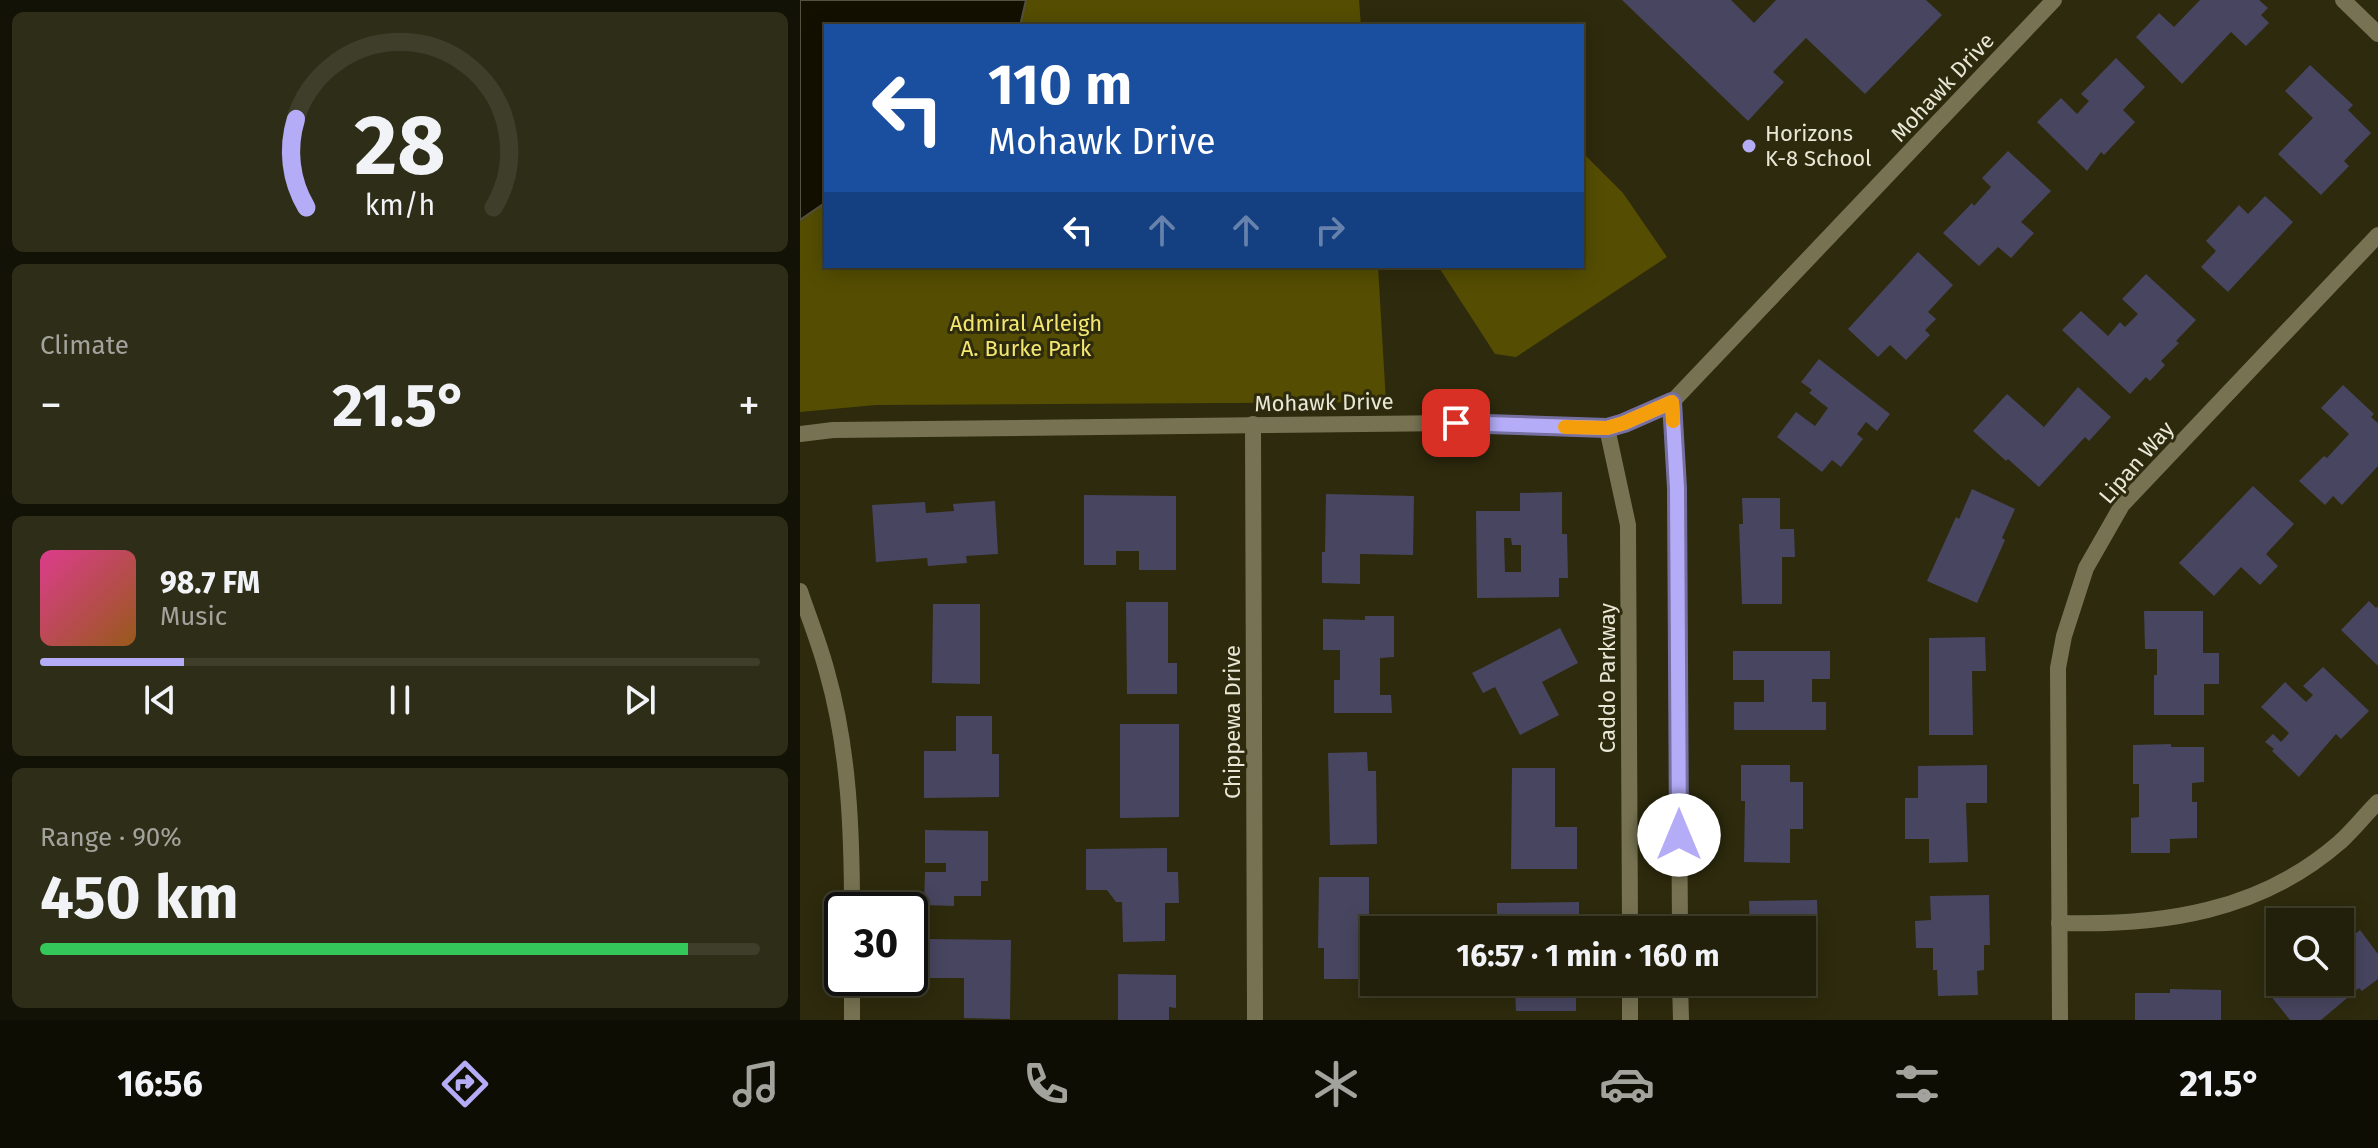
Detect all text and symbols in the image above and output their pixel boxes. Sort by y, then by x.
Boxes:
street label: Mohawk Drive [1885,27,2000,147]
text: 110 m [988,52,1132,119]
icon: left [856,56,960,160]
text: 28 [354,96,446,196]
text: Mohawk Drive [988,120,1216,164]
place label: Horizons K-8 School [1765,120,1872,172]
marker: Horizons K-8 School [1740,137,1758,155]
text: km/h [365,188,435,223]
icon: left [1056,208,1100,252]
icon: ahead [1140,208,1184,252]
icon: ahead [1224,208,1268,252]
icon: right [1308,208,1352,252]
park label: Admiral Arleigh A. Burke Park [950,310,1102,362]
text: Climate [40,330,129,361]
text: 21.5° [332,370,468,442]
text: − [40,379,62,432]
text: + [738,379,760,432]
street label: Mohawk Drive [1254,388,1394,417]
pin [1422,389,1490,457]
icon: arrive [1434,401,1478,445]
street label: Lipan Way [2093,415,2180,509]
text: 98.7 FM [160,565,260,601]
text: Music [160,601,227,632]
street label: Caddo Parkway [1594,603,1621,753]
street label: Chippewa Drive [1219,645,1246,799]
icon: previous [138,678,182,722]
icon: pause [378,678,422,722]
icon: next [618,678,662,722]
position arrow [1637,793,1721,877]
text: Range · 90% [40,822,182,853]
text: 450 km [40,862,239,934]
speed limit sign: 30 [824,892,928,996]
map controls [2266,908,2354,996]
button: search [2266,908,2354,996]
text: 16:57 · 1 min · 160 m [1456,938,1720,974]
icon: directions [437,1056,493,1112]
icon: music [728,1056,784,1112]
icon: phone [1018,1056,1074,1112]
icon: climate [1308,1056,1364,1112]
icon: car [1599,1056,1655,1112]
icon: filters [1889,1056,1945,1112]
text: 16:56 [117,1062,203,1106]
text: 21.5° [2179,1062,2261,1106]

